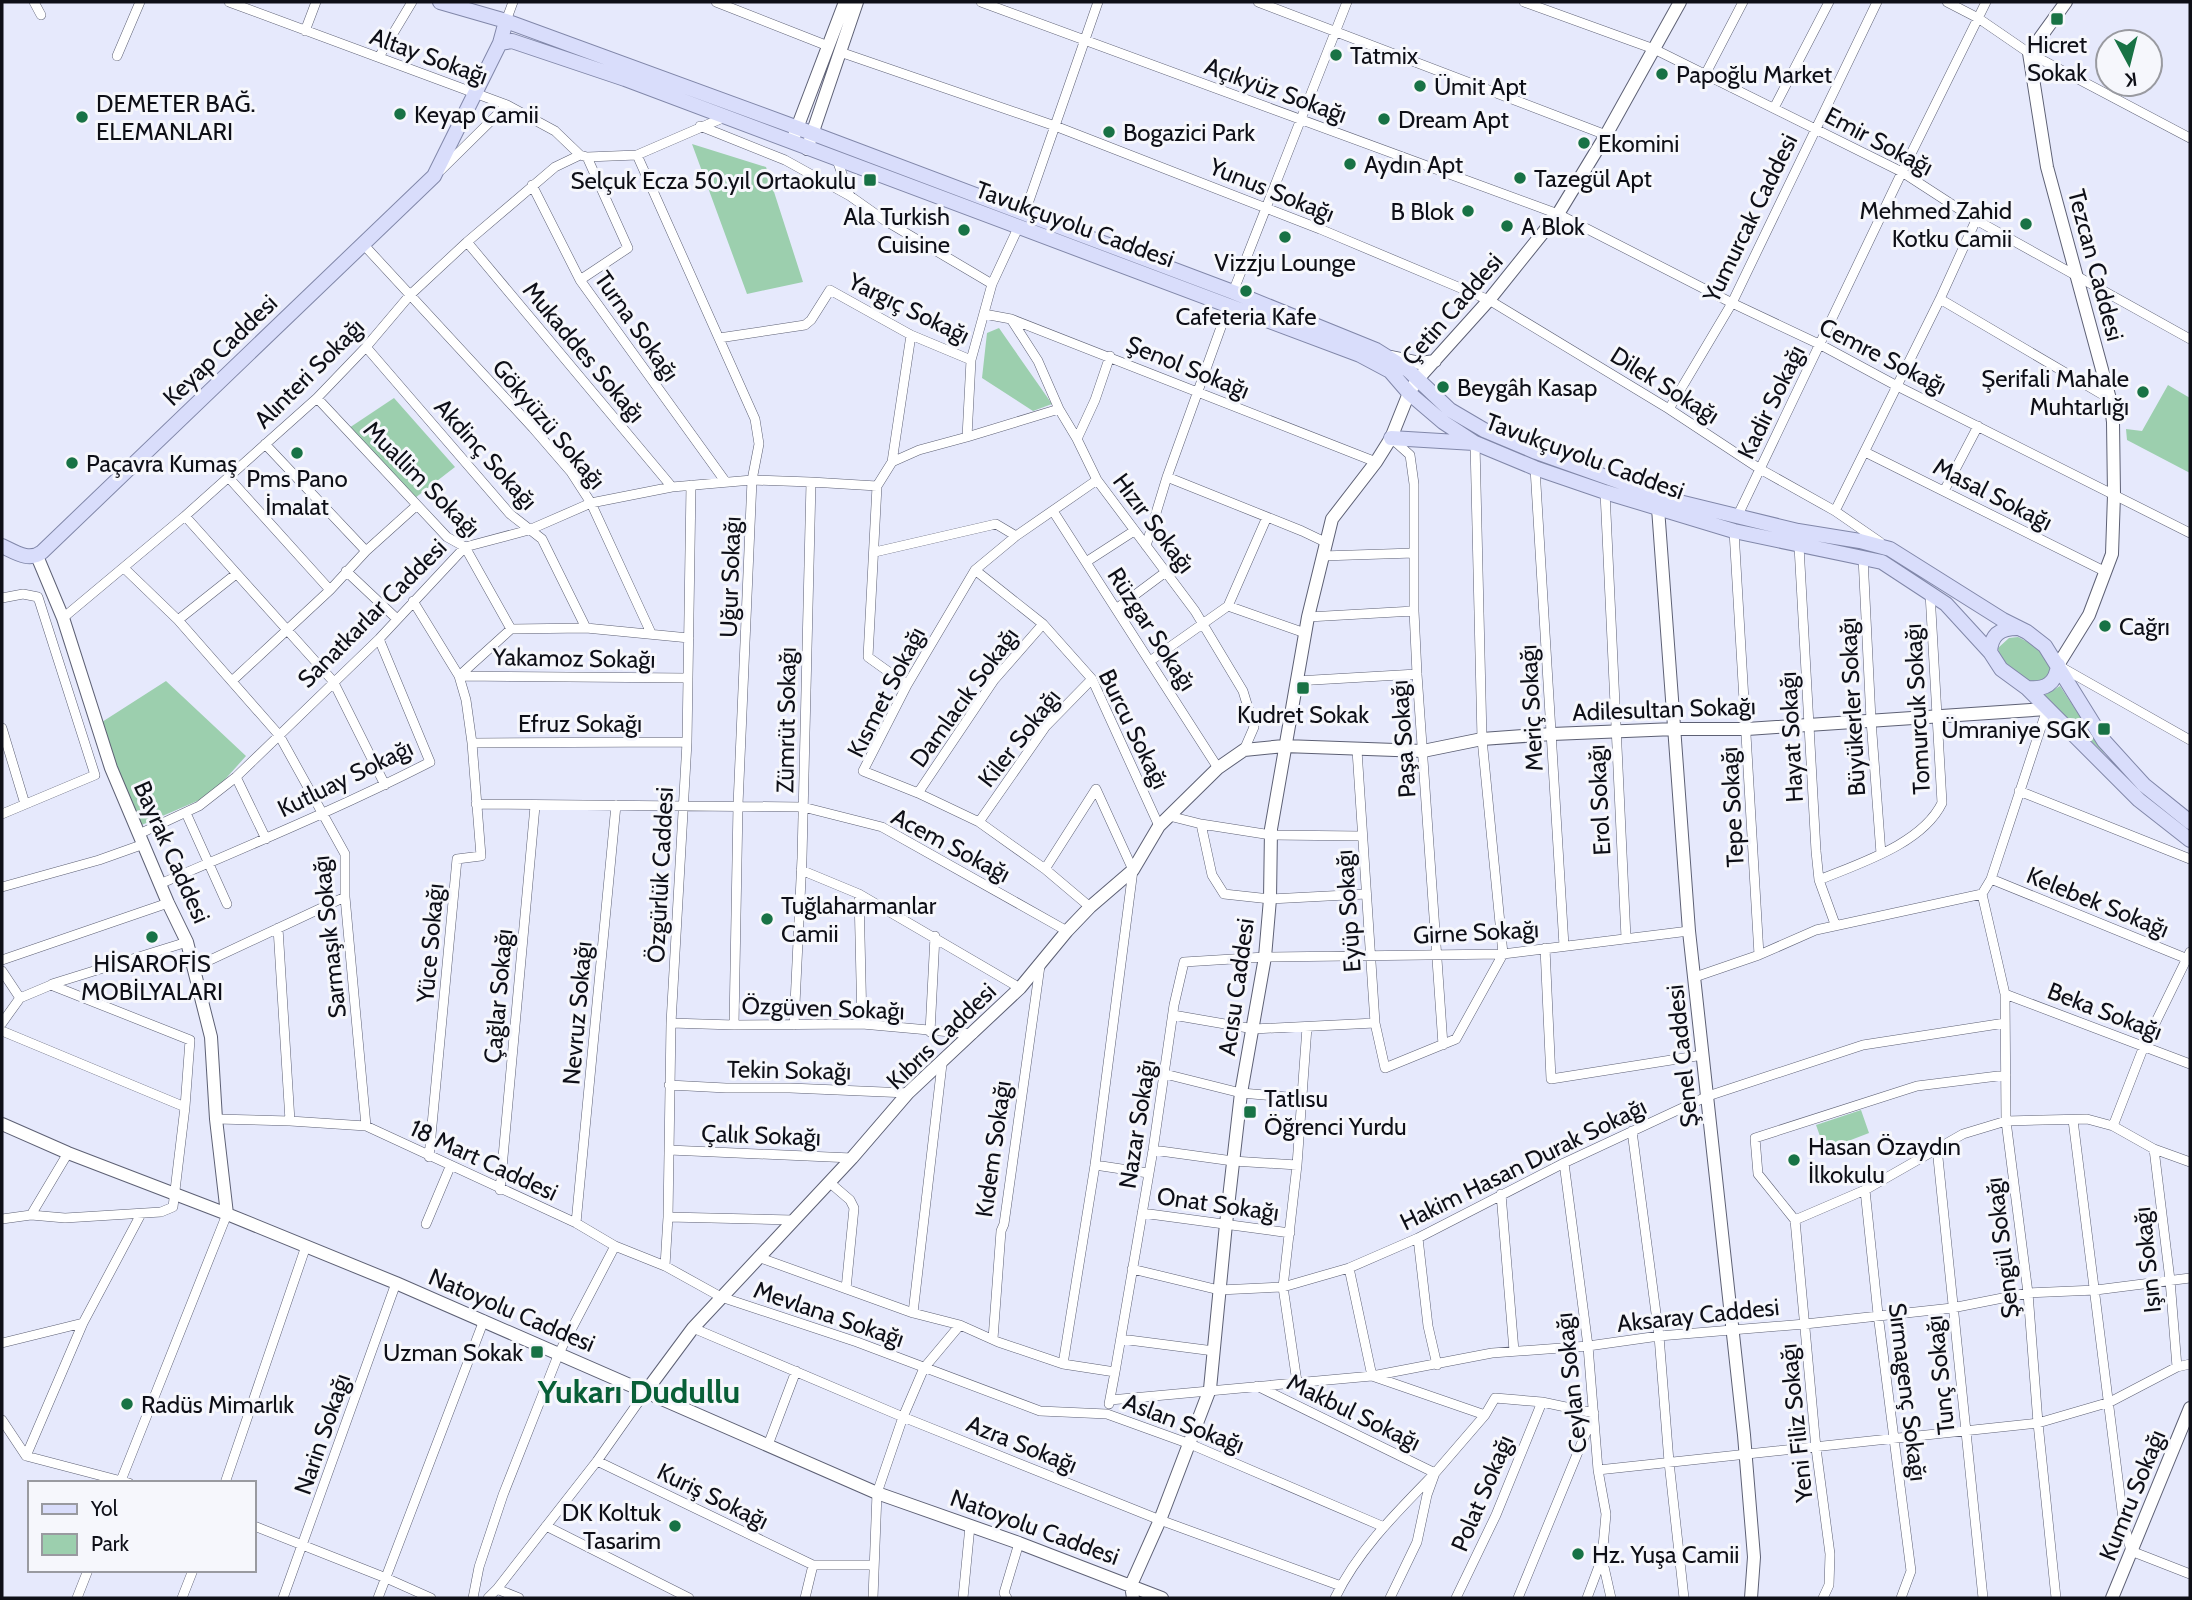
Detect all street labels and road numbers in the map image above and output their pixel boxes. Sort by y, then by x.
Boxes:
street label: Altay Sokağı [366,21,492,91]
street label: Açıkyüz Sokağı [1201,51,1351,129]
street label: Emir Sokağı [1820,100,1938,182]
street label: Yumurcak Caddesi [1696,129,1803,308]
street label: Yunus Sokağı [1204,151,1339,228]
street label: Tavukçuyolu Caddesi [972,175,1178,273]
street label: Tezcan Caddesi [2062,186,2130,344]
street label: Çetin Caddesi [1395,247,1509,371]
street label: Turna Sokağı [589,265,685,387]
street label: Yargıç Sokağı [843,266,974,350]
street label: Mukaddes Sokağı [517,276,651,428]
street label: Keyap Caddesi [157,288,283,412]
street label: Cemre Sokağı [1814,311,1952,401]
street label: Alınteri Sokağı [248,312,370,434]
street label: Şenol Sokağı [1122,329,1254,405]
street label: Dilek Sokağı [1605,340,1725,430]
street label: Kadir Sokağı [1731,340,1811,464]
street label: Gökyüzü Sokağı [486,353,612,495]
street label: Akdinç Sokağı [429,392,543,516]
street label: Tavukçuyolu Caddesi [1482,407,1688,505]
street label: Muallim Sokağı [358,415,486,543]
street label: Masal Sokağı [1929,452,2057,536]
street label: Hızır Sokağı [1107,467,1201,579]
street label: Uğur Sokağı [713,516,747,638]
street label: Sanatkarlar Caddesi [292,533,452,693]
street label: Rüzgar Sokağı [1101,562,1203,696]
street label: Büyükerler Sokağı [1833,617,1871,797]
street label: Kısmet Sokağı [841,622,931,762]
street label: Damlacık Sokağı [904,622,1024,772]
street label: Tomurcuk Sokağı [1898,623,1936,795]
street label: Yakamoz Sokağı [491,642,656,674]
street label: Meriç Sokağı [1513,644,1549,772]
street label: Zümrüt Sokağı [770,647,802,793]
street label: Burcu Sokağı [1093,665,1175,793]
street label: Hayat Sokağı [1773,671,1809,803]
street label: Paşa Sokağı [1384,679,1422,799]
street label: Kiler Sokağı [972,683,1066,793]
street label: Adilesultan Sokağı [1572,691,1756,727]
street label: Efruz Sokağı [518,709,642,738]
street label: Kutluay Sokağı [273,733,417,823]
street label: Erol Sokağı [1582,744,1616,856]
street label: Tepe Sokağı [1714,746,1750,868]
street label: Bayrak Caddesi [128,776,216,928]
street label: Özgürlük Caddesi [641,786,679,964]
street label: Acem Sokağı [887,802,1015,888]
street label: Eyüp Sokağı [1329,849,1367,973]
street label: Sarmaşık Sokağı [306,854,352,1020]
street label: Kelebek Sokağı [2023,860,2173,944]
street label: Yüce Sokağı [410,882,450,1005]
street label: Girne Sokağı [1412,914,1540,950]
street label: Acısu Caddesi [1212,916,1260,1058]
street label: Çağlar Sokağı [478,928,518,1064]
street label: Nevruz Sokağı [556,940,598,1086]
street label: Beka Sokağı [2044,976,2166,1046]
street label: Kıbrıs Caddesi [880,977,1002,1095]
street label: Şenel Caddesi [1660,983,1704,1129]
street label: Özgüven Sokağı [741,991,905,1025]
street label: Tekin Sokağı [727,1054,851,1086]
street label: Nazar Sokağı [1112,1057,1162,1191]
street label: Kıdem Sokağı [969,1079,1017,1219]
street label: Hakim Hasan Durak Sokağı [1395,1092,1651,1236]
street label: 18 Mart Caddesi [405,1113,563,1207]
street label: Çalık Sokağı [701,1118,821,1152]
street label: Şengül Sokağı [1979,1176,2025,1320]
street label: Onat Sokağı [1155,1181,1281,1227]
street label: Işın Sokağı [2127,1206,2167,1314]
street label: Natoyolu Caddesi [424,1262,600,1358]
street label: Mevlana Sokağı [750,1275,908,1353]
street label: Aksaray Caddesi [1615,1292,1781,1338]
street label: Sırmagenç Sokağı [1883,1301,1933,1483]
street label: Ceylan Sokağı [1549,1311,1593,1455]
street label: Tunç Sokağı [1919,1314,1961,1436]
street label: Yeni Filiz Sokağı [1773,1342,1819,1505]
street label: Makbul Sokağı [1282,1367,1426,1457]
street label: Narin Sokağı [288,1370,356,1498]
street label: Aslan Sokağı [1119,1387,1249,1459]
street label: Azra Sokağı [962,1409,1082,1479]
street label: Kumru Sokağı [2093,1425,2171,1565]
street label: Polat Sokağı [1445,1431,1519,1555]
street label: Kuriş Sokağı [653,1457,773,1535]
street label: Natoyolu Caddesi [946,1483,1124,1571]

